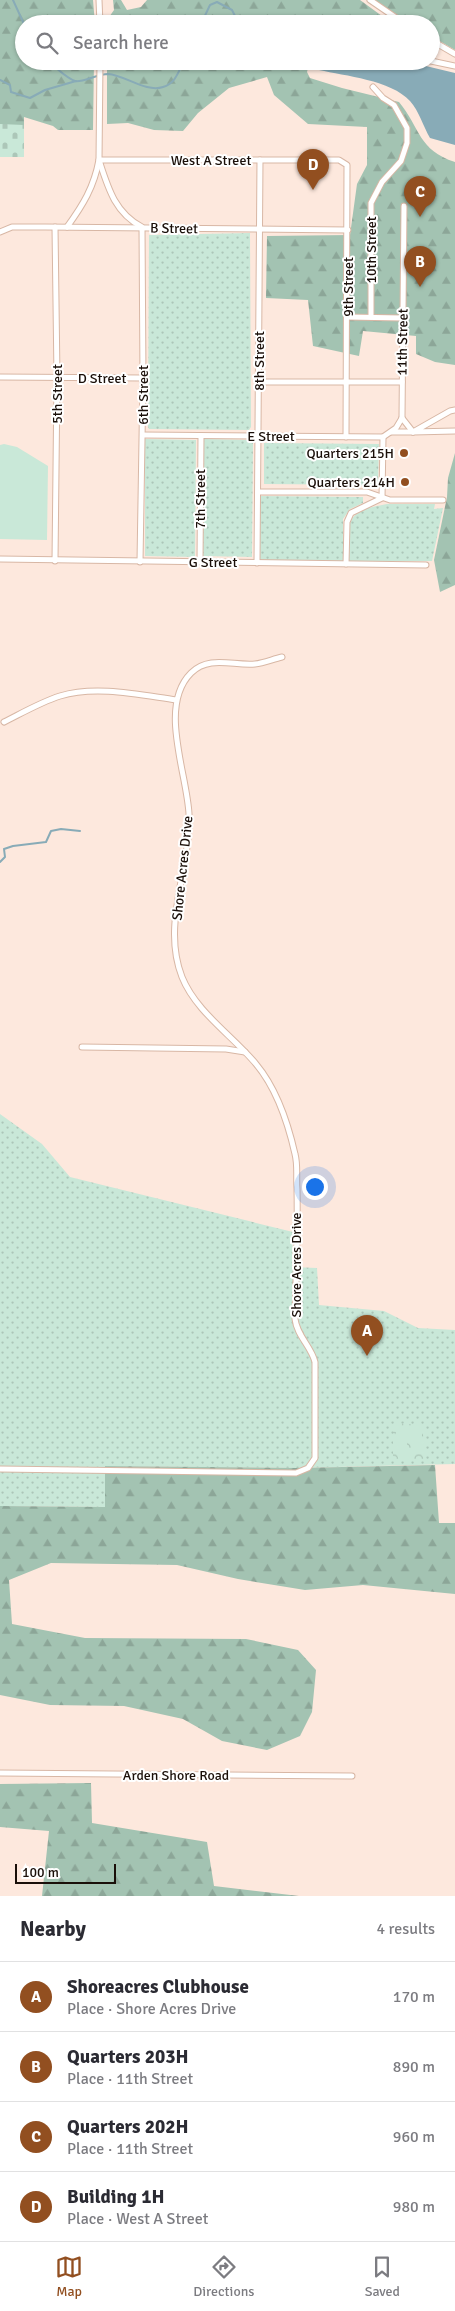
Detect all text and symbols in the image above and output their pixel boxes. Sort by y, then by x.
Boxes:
search box [15,15,440,70]
icon: search [33,29,61,57]
text: Search here [73,31,169,55]
pin: D [297,149,329,190]
street label: West A Street [171,152,251,169]
pin: C [404,176,436,217]
street label: 10th Street [363,216,380,284]
street label: B Street [150,220,198,237]
pin: B [404,246,436,287]
street label: 9th Street [340,257,357,317]
street label: 11th Street [393,308,412,376]
street label: 8th Street [251,331,268,391]
street label: 5th Street [49,364,66,424]
street label: 6th Street [135,365,152,425]
street label: D Street [78,370,126,387]
street label: E Street [247,428,295,445]
place label: Quarters 215H [306,445,394,462]
marker: Quarters 215H [398,447,410,459]
street label: 7th Street [192,469,209,529]
place label: Quarters 214H [307,474,395,491]
marker: Quarters 214H [399,476,411,488]
street label: G Street [189,554,237,571]
street label: Shore Acres Drive [169,815,196,921]
your location [302,1174,328,1200]
street label: Shore Acres Drive [288,1212,305,1318]
pin: A [351,1315,383,1356]
street label: Arden Shore Road [123,1767,229,1784]
scale bar [15,1861,116,1884]
text: 100 m [22,1864,59,1881]
text: Nearby [20,1916,86,1942]
text: 4 results [376,1919,435,1939]
text: Shoreacres Clubhouse [67,1975,249,1999]
text: A [31,1987,41,2007]
text: 170 m [393,1987,435,2007]
text: Place · Shore Acres Drive [67,1999,236,2019]
text: Quarters 203H [67,2045,189,2069]
text: B [31,2057,41,2077]
text: 890 m [393,2057,435,2077]
text: Place · 11th Street [67,2069,193,2089]
text: Quarters 202H [67,2115,189,2139]
text: C [31,2127,41,2147]
text: 960 m [393,2127,435,2147]
text: Place · 11th Street [67,2139,193,2159]
text: Building 1H [67,2185,165,2209]
text: D [31,2197,41,2217]
text: 980 m [393,2197,435,2217]
text: Place · West A Street [67,2209,208,2229]
tab: Map [55,2253,83,2300]
tab: Directions [193,2253,254,2300]
tab: Saved [365,2253,400,2300]

